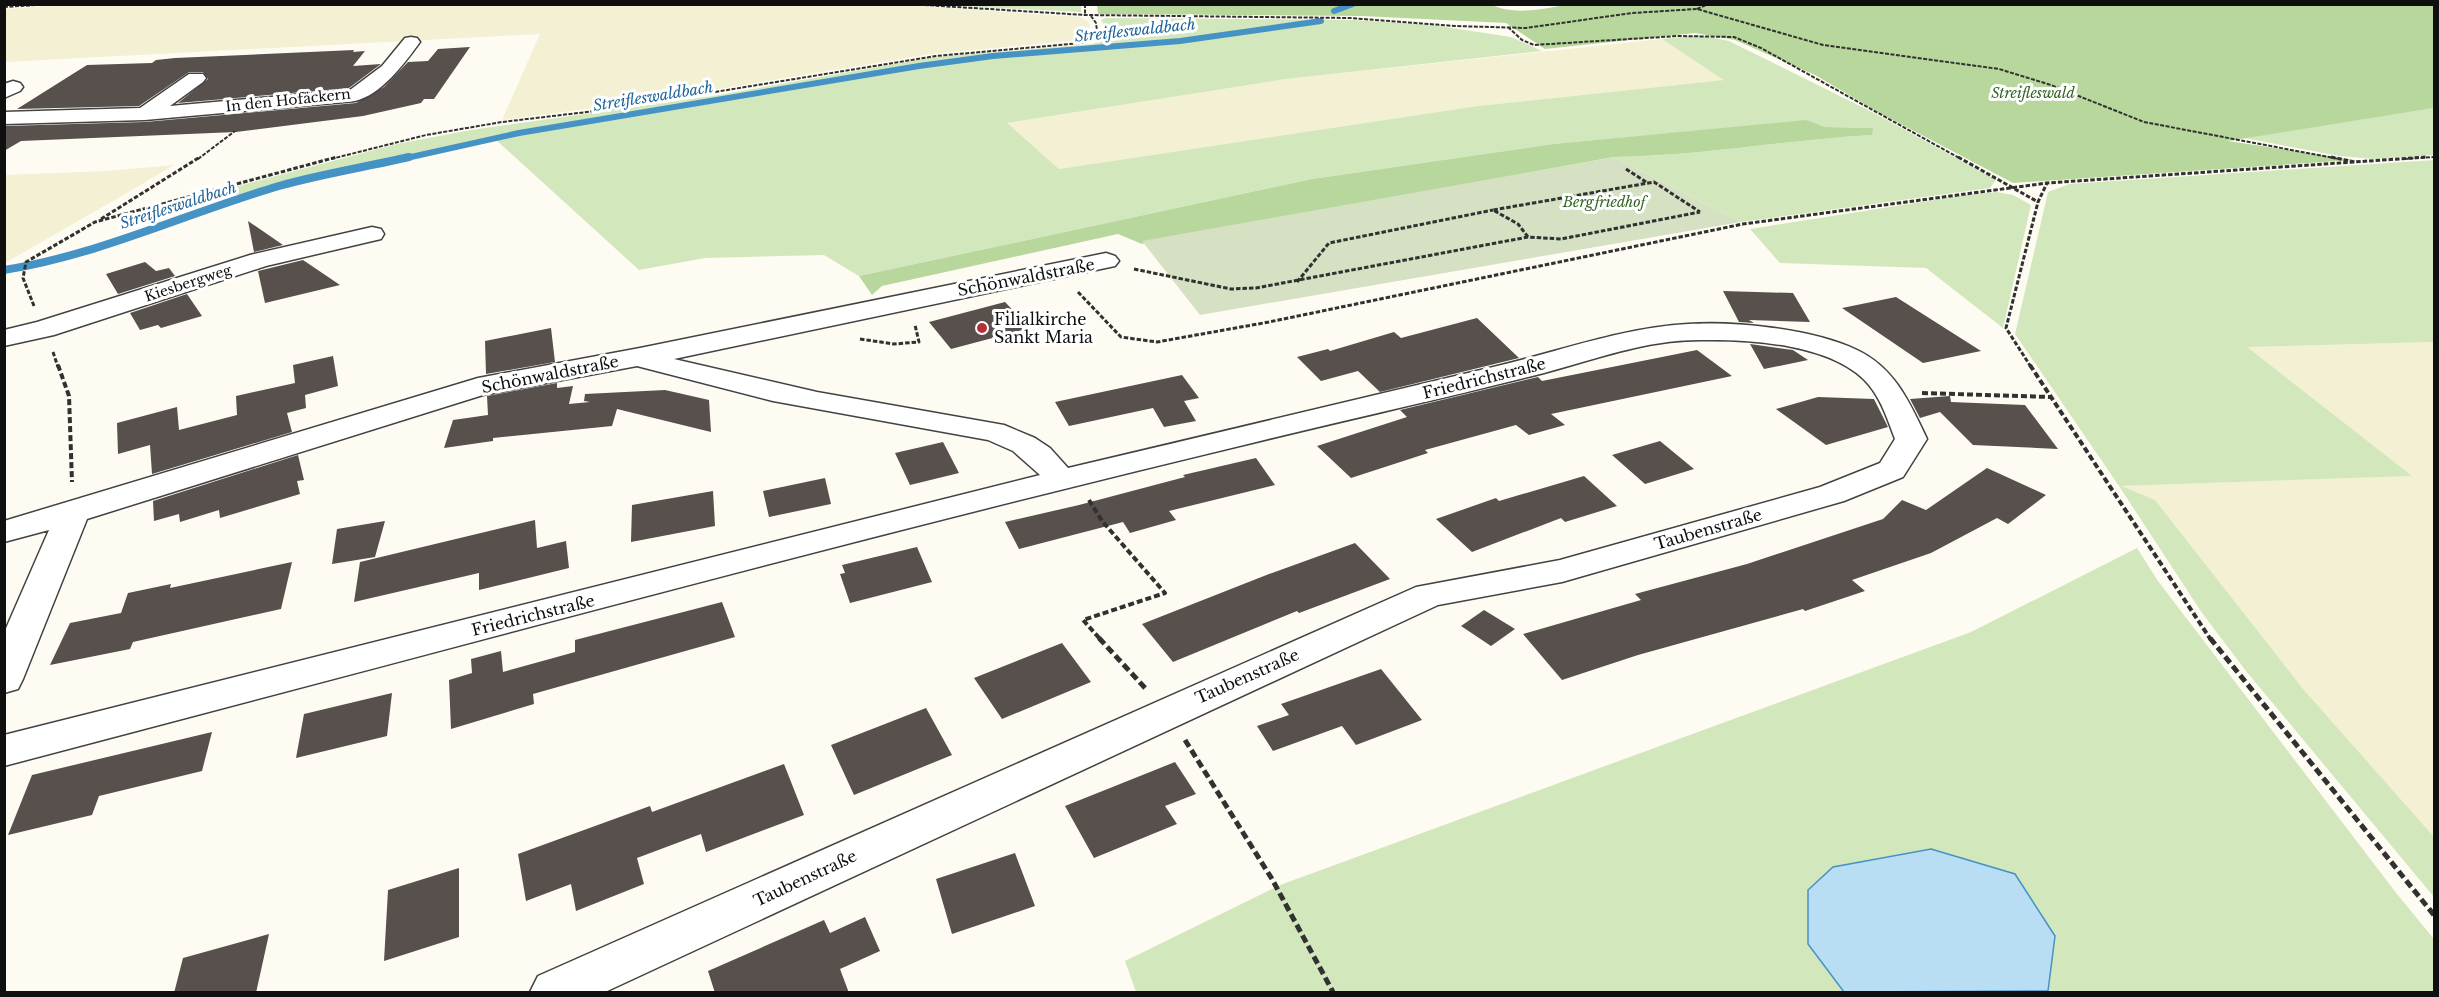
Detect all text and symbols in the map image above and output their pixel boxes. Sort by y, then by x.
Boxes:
water label: Streifleswaldbach [1074,14,1197,46]
water label: Streifleswaldbach [592,77,715,115]
street label: In den Hofäckern [224,84,352,116]
park label: Streifleswald [1991,84,2075,102]
water label: Streifleswaldbach [117,177,239,233]
park label: Bergfriedhof [1562,193,1648,211]
street label: Schönwaldstraße [956,254,1096,300]
street label: Kiesbergweg [142,260,234,306]
place label: Filialkirche Sankt Maria [994,309,1093,347]
marker: Filialkirche Sankt Maria [975,321,989,335]
street label: Schönwaldstraße [480,351,620,397]
street label: Friedrichstraße [1420,353,1548,403]
street label: Taubenstraße [1652,504,1764,554]
street label: Friedrichstraße [469,590,597,640]
street label: Taubenstraße [1192,644,1302,708]
street label: Taubenstraße [750,845,860,911]

